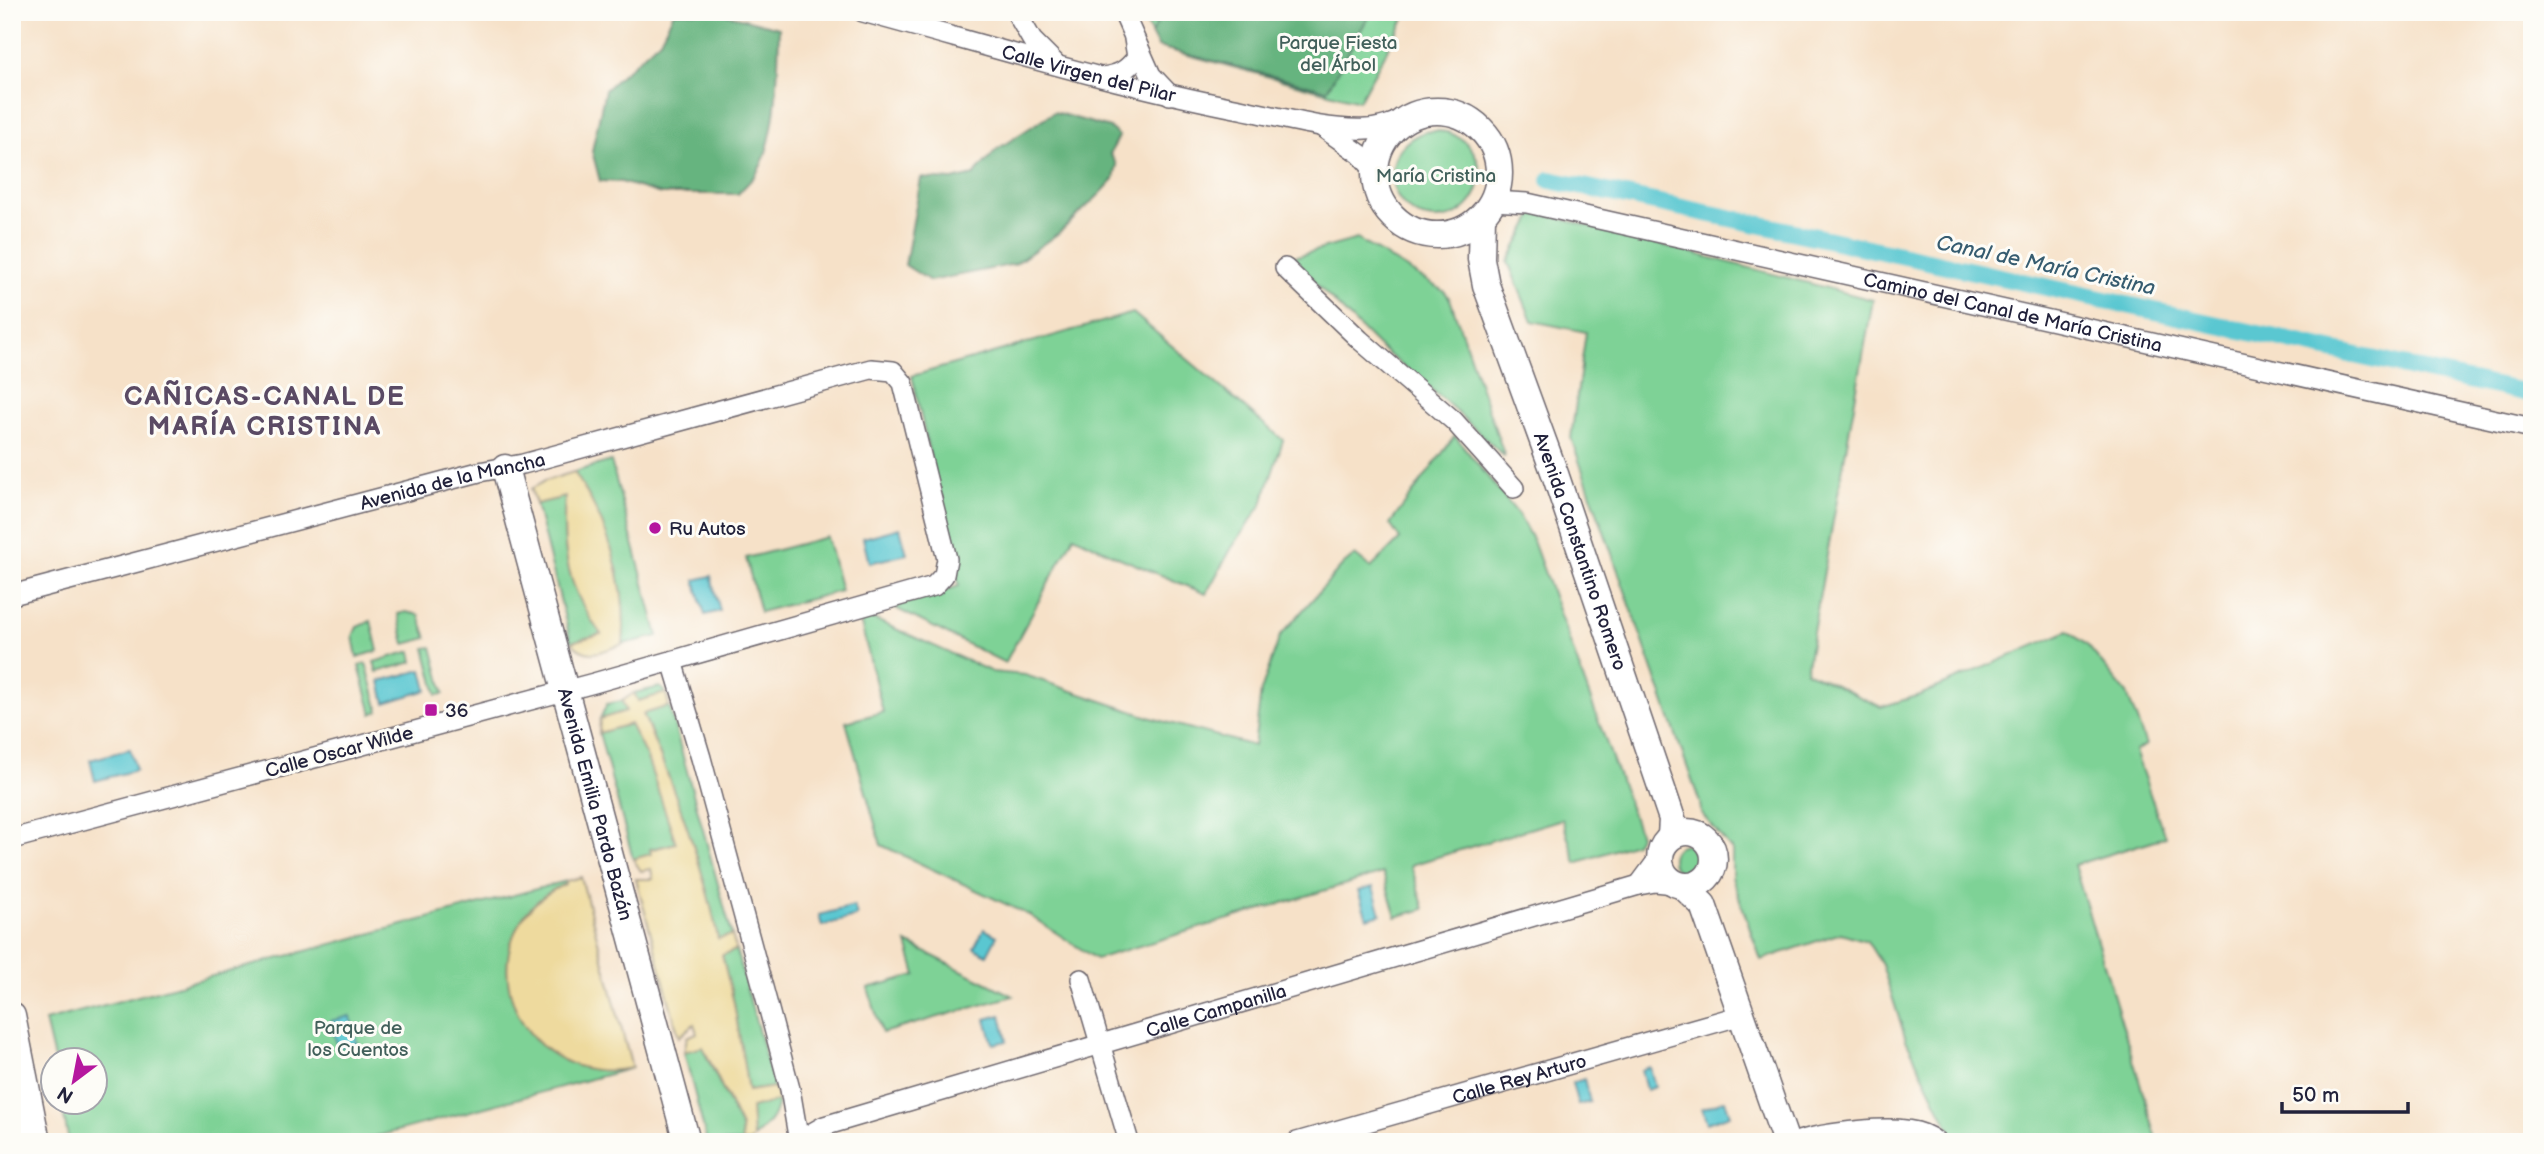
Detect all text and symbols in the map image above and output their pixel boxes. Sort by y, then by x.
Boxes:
park label: Parque Fiesta del Árbol [1279,32,1397,77]
street label: Calle Virgen del Pilar [999,41,1179,108]
park label: María Cristina [1376,165,1496,188]
water label: Canal de María Cristina [1934,230,2158,301]
street label: Camino del Canal de María Cristina [1861,269,2164,358]
district label: CAÑICAS-CANAL DE MARÍA CRISTINA [124,380,406,443]
street label: Avenida Constantino Romero [1528,430,1631,674]
street label: Avenida de la Mancha [358,448,548,516]
place label: Ru Autos [669,518,746,541]
marker: Ru Autos [647,520,663,536]
street label: Avenida Emilia Pardo Bazán [552,686,637,923]
place label: 36 [445,700,468,723]
marker: 36 [423,702,439,718]
street label: Calle Oscar Wilde [263,722,416,783]
street label: Calle Campanilla [1144,980,1289,1043]
park label: Parque de los Cuentos [308,1017,408,1062]
north arrow [38,1046,108,1116]
street label: Calle Rey Arturo [1450,1050,1589,1110]
scale bar [2282,1070,2408,1114]
text: N [54,1081,78,1108]
text: 50 m [2292,1083,2339,1108]

